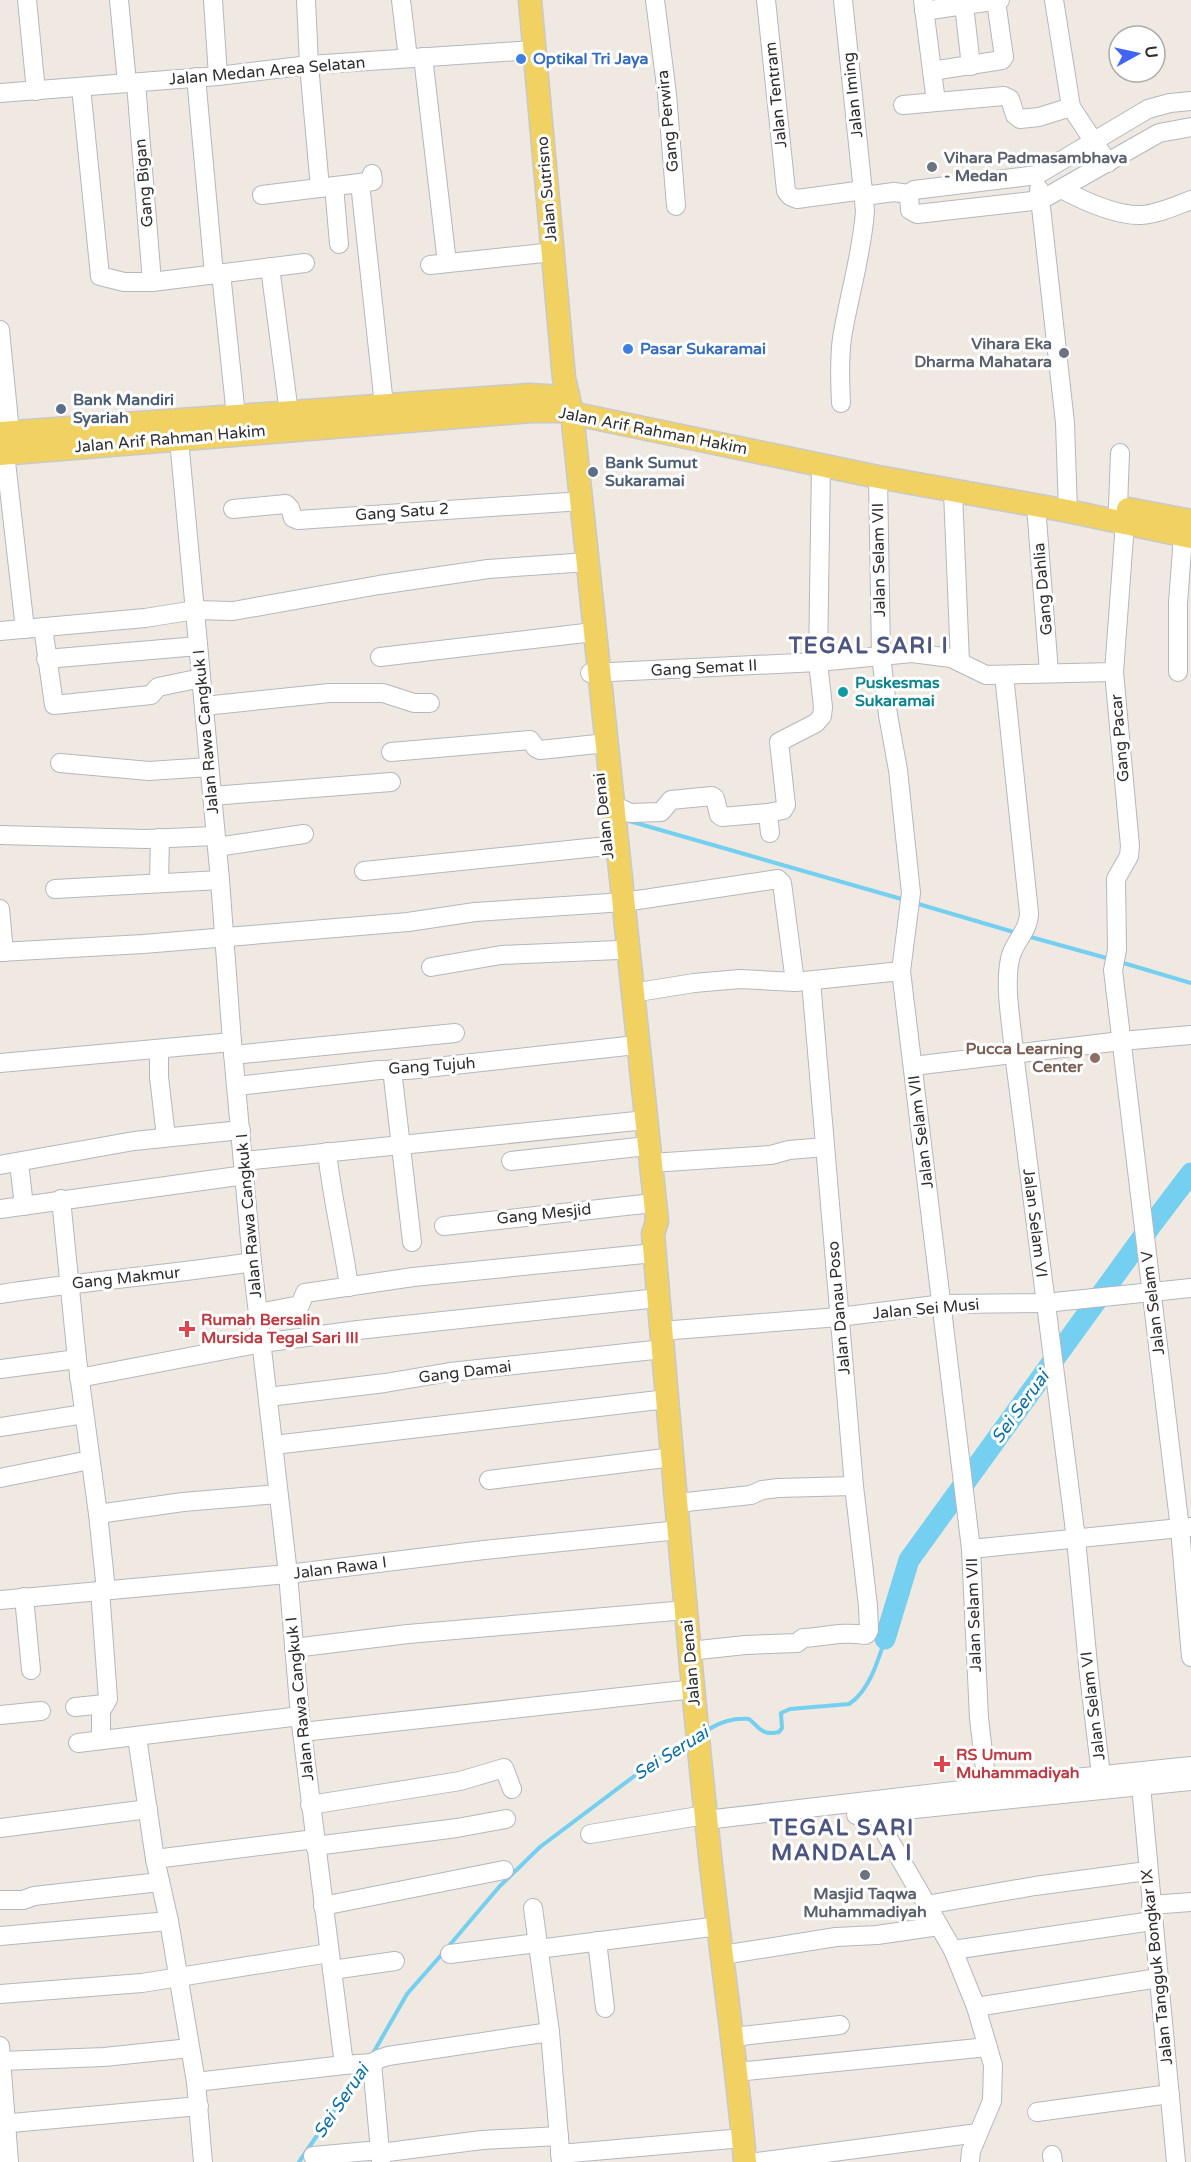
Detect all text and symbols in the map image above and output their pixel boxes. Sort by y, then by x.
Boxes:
north arrow [1107,24,1167,84]
street label: Jalan Tentram [760,41,792,149]
text: U [1140,45,1162,59]
place label: Optikal Tri Jaya [533,49,649,69]
street label: Jalan Iming [839,51,867,139]
street label: Jalan Medan Area Selatan [168,52,366,90]
marker: Optikal Tri Jaya [514,52,528,66]
street label: Gang Perwira [653,69,683,173]
street label: Jalan Sutrisno [532,135,562,243]
street label: Gang Bigan [130,138,158,228]
place label: Vihara Padmasambhava - Medan [944,148,1127,186]
marker: Vihara Padmasambhava - Medan [925,160,939,174]
place label: Vihara Eka Dharma Mahatara [914,334,1052,372]
place label: Pasar Sukaramai [640,339,766,359]
marker: Pasar Sukaramai [621,342,635,356]
marker: Vihara Eka Dharma Mahatara [1057,346,1071,360]
place label: Bank Mandiri Syariah [73,390,174,428]
marker: Bank Mandiri Syariah [54,402,68,416]
street label: Jalan Arif Rahman Hakim [557,403,749,459]
street label: Jalan Arif Rahman Hakim [74,421,266,457]
place label: Bank Sumut Sukaramai [605,453,699,491]
marker: Bank Sumut Sukaramai [586,465,600,479]
street label: Gang Satu 2 [355,499,449,525]
street label: Jalan Selam VII [868,503,890,617]
street label: Gang Dahlia [1029,542,1057,636]
district label: TEGAL SARI I [788,633,949,659]
street label: Jalan Rawa Cangkuk I [189,649,223,815]
street label: Gang Semat II [650,655,758,681]
place label: Puskesmas Sukaramai [855,673,940,711]
marker: Puskesmas Sukaramai [836,685,850,699]
street label: Gang Pacar [1106,692,1134,783]
street label: Jalan Denai [590,772,618,860]
place label: Pucca Learning Center [966,1039,1084,1077]
marker: Pucca Learning Center [1088,1051,1102,1065]
street label: Gang Tujuh [388,1053,476,1079]
street label: Jalan Selam VII [904,1074,938,1190]
street label: Jalan Rawa Cangkuk I [232,1133,266,1299]
street label: Jalan Selam VI [1018,1167,1052,1279]
street label: Gang Mesjid [496,1199,592,1229]
street label: Jalan Danau Poso [823,1240,855,1376]
street label: Jalan Selam V [1137,1250,1169,1356]
street label: Gang Makmur [71,1262,182,1294]
street label: Jalan Sei Musi [872,1294,980,1324]
place label: Rumah Bersalin Mursida Tegal Sari III [201,1310,359,1348]
marker: Rumah Bersalin Mursida Tegal Sari III [178,1320,196,1338]
street label: Gang Damai [417,1356,513,1388]
water label: Sei Seruai [986,1364,1055,1448]
street label: Jalan Rawa I [292,1552,388,1584]
street label: Jalan Selam VII [962,1558,986,1672]
street label: Jalan Rawa Cangkuk I [281,1616,319,1782]
street label: Jalan Denai [677,1619,705,1707]
street label: Jalan Selam VI [1076,1650,1110,1762]
water label: Sei Seruai [629,1720,715,1785]
place label: RS Umum Muhammadiyah [956,1745,1079,1783]
marker: RS Umum Muhammadiyah [933,1755,951,1773]
district label: TEGAL SARI MANDALA I [768,1815,915,1866]
marker: Masjid Taqwa Muhammadiyah [858,1868,872,1882]
street label: Jalan Tangguk Bongkar IX [1137,1868,1177,2066]
place label: Masjid Taqwa Muhammadiyah [803,1884,927,1922]
water label: Sei Seruai [308,2058,375,2142]

